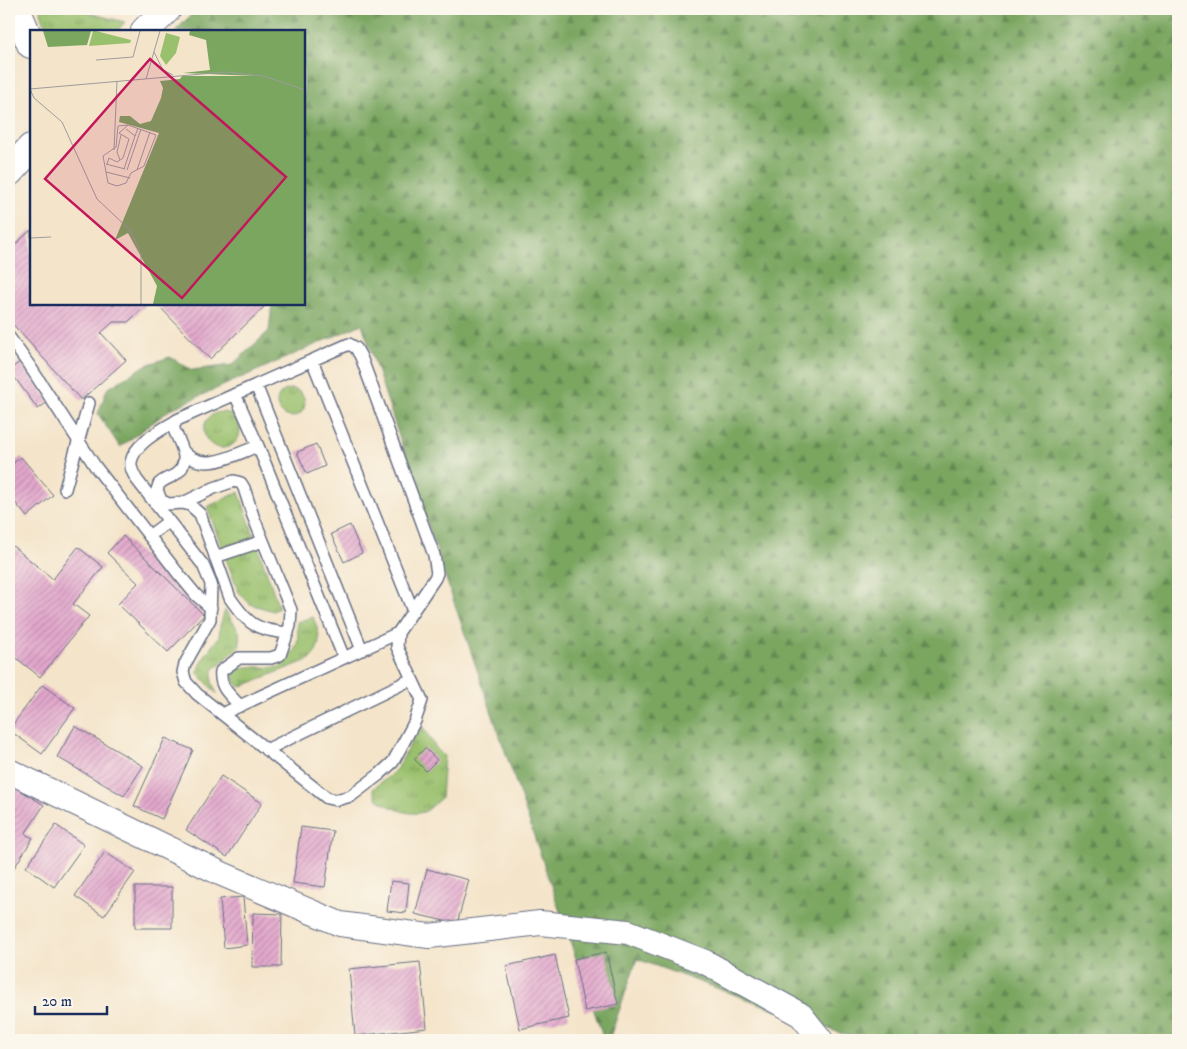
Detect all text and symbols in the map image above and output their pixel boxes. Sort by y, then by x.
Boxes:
inset map [30,30,305,305]
scale bar [35,984,108,1016]
text: 20 m [42,992,72,1011]

